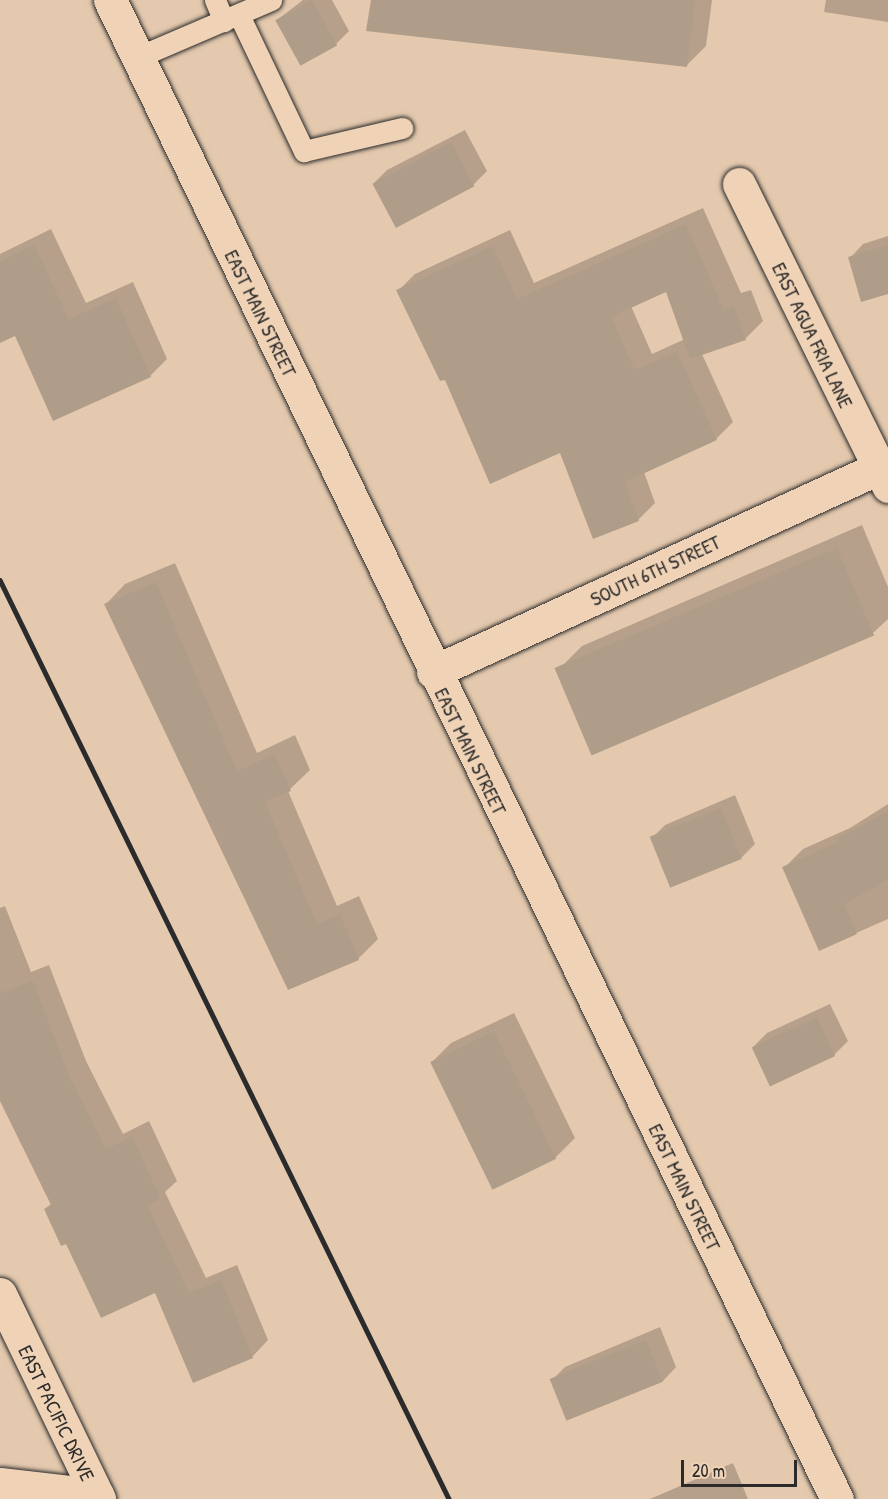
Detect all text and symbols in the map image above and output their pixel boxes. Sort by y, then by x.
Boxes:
street label: EAST MAIN STREET [220,246,302,380]
street label: EAST AGUA FRIA LANE [767,258,859,412]
street label: SOUTH 6TH STREET [586,529,724,611]
street label: EAST MAIN STREET [430,684,512,818]
street label: EAST MAIN STREET [644,1120,726,1254]
street label: EAST PACIFIC DRIVE [14,1341,100,1485]
scale bar [684,1448,800,1486]
text: 20 m [692,1458,725,1483]

